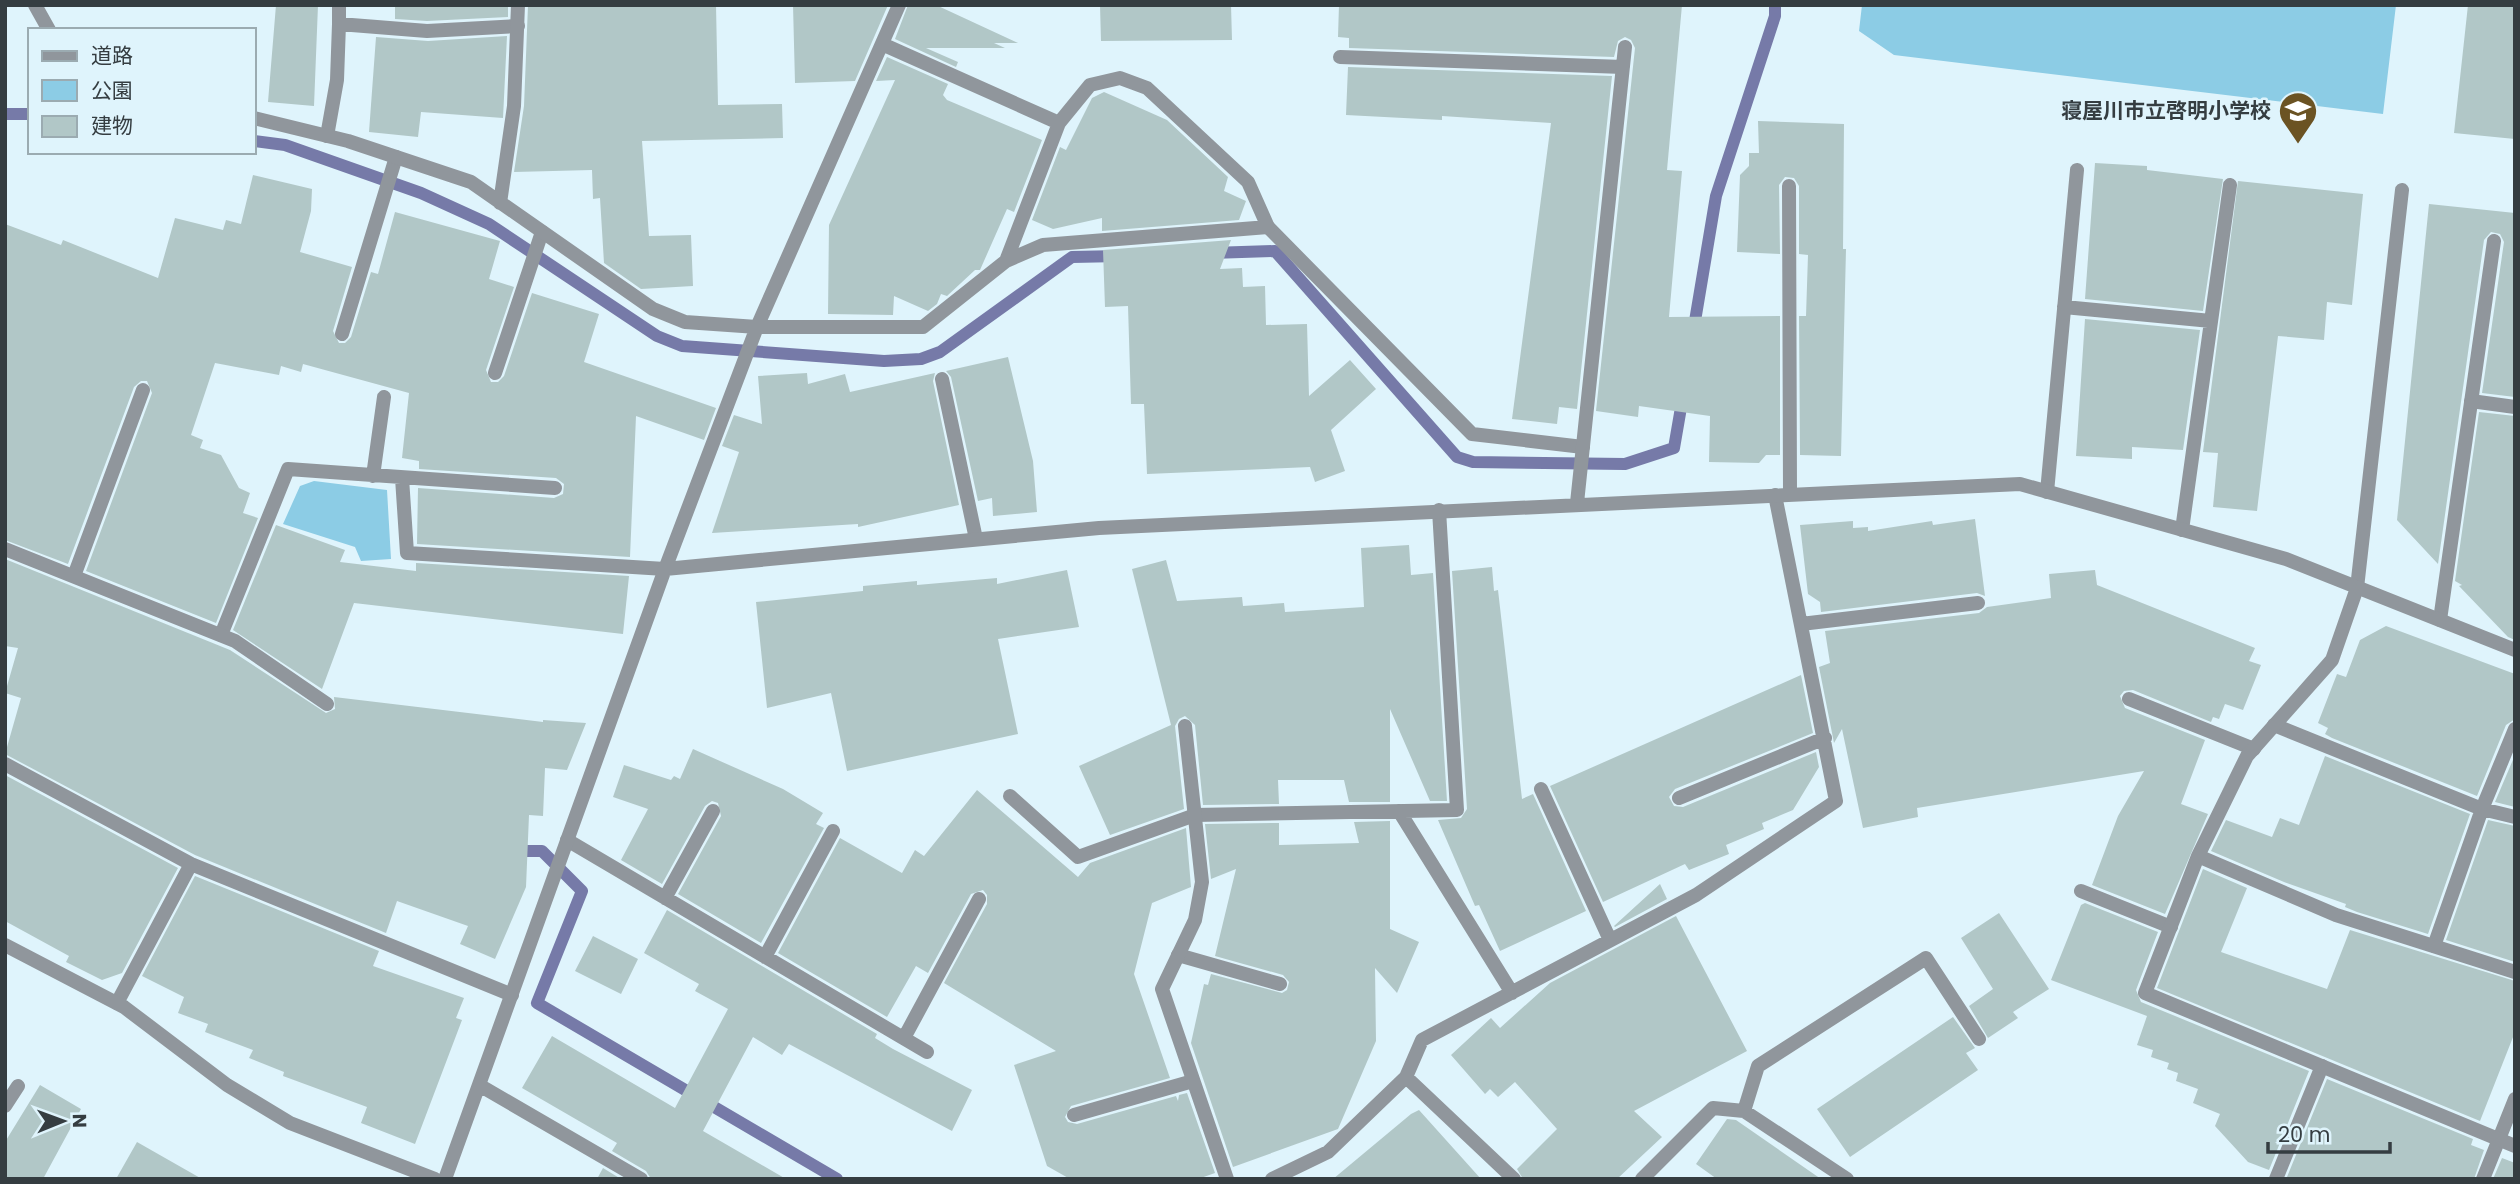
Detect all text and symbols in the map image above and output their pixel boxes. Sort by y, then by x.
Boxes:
legend [28,28,256,154]
text: 道路 [91,41,133,70]
text: 公園 [91,76,133,105]
school or university icon: 寝屋川市立啓明小学校 [2277,90,2319,145]
place label: 寝屋川市立啓明小学校 [2061,96,2271,125]
text: 建物 [91,111,133,140]
north arrow [28,1086,98,1156]
scale bar [2268,1110,2390,1154]
text: N [66,1113,93,1128]
text: 20 m [2278,1120,2331,1149]

